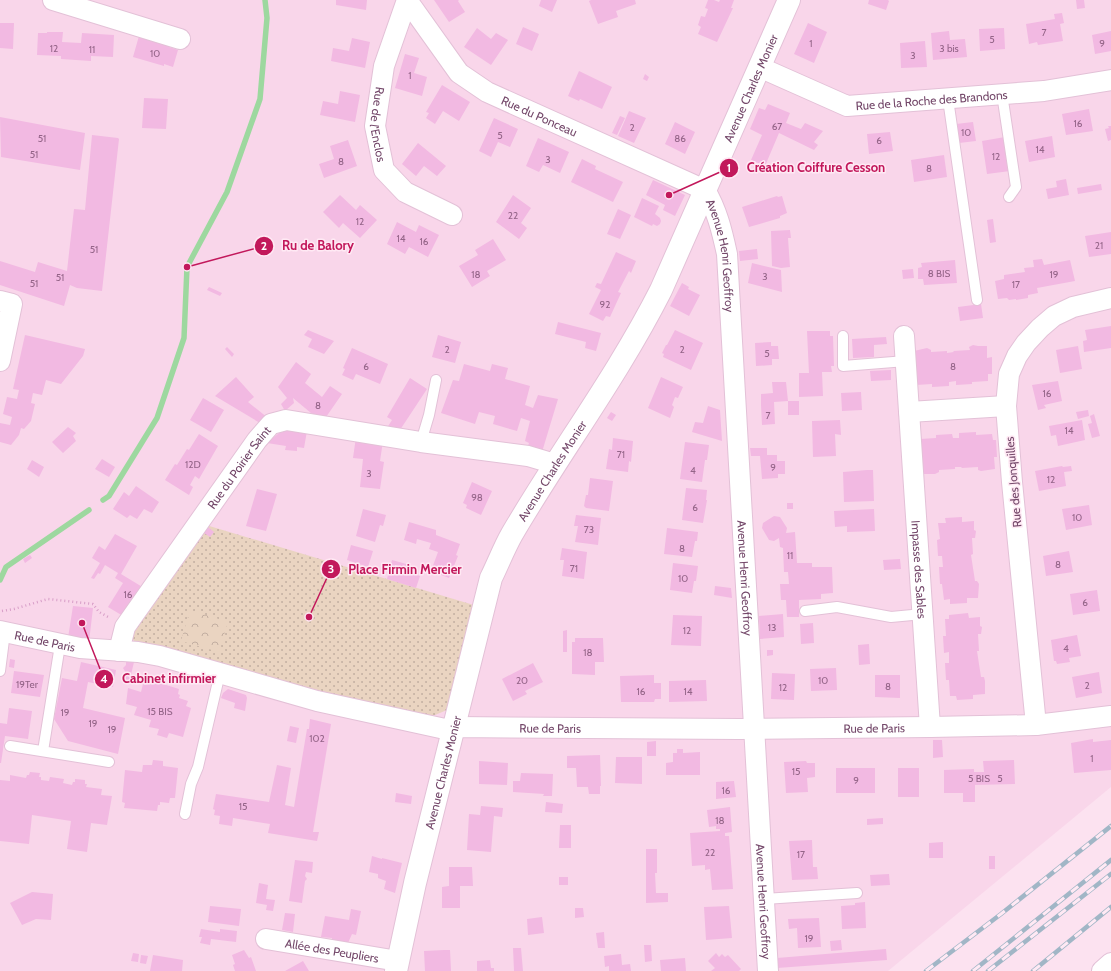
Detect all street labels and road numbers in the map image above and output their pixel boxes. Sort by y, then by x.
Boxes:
street label: Avenue Charles Monier [720,31,781,144]
street label: Rue de l'Enclos [367,86,390,163]
street label: Rue de la Roche des Brandons [855,86,1008,113]
street label: Rue du Ponceau [499,92,580,139]
street label: Avenue Henri Geoffroy [703,196,738,313]
street label: Avenue Charles Monier [514,417,589,524]
street label: Rue du Poirier Saint [204,422,274,511]
street label: Rue des Jonquilles [1002,436,1024,528]
street label: Avenue Henri Geoffroy [735,520,756,636]
street label: Impasse des Sables [909,520,930,619]
street label: Rue de Paris [13,627,77,654]
street label: Avenue Charles Monier [421,714,464,831]
street label: Rue de Paris [519,720,581,735]
street label: Rue de Paris [843,720,905,735]
street label: Avenue Henri Geoffroy [753,843,775,960]
street label: Allée des Peupliers [284,935,380,965]

